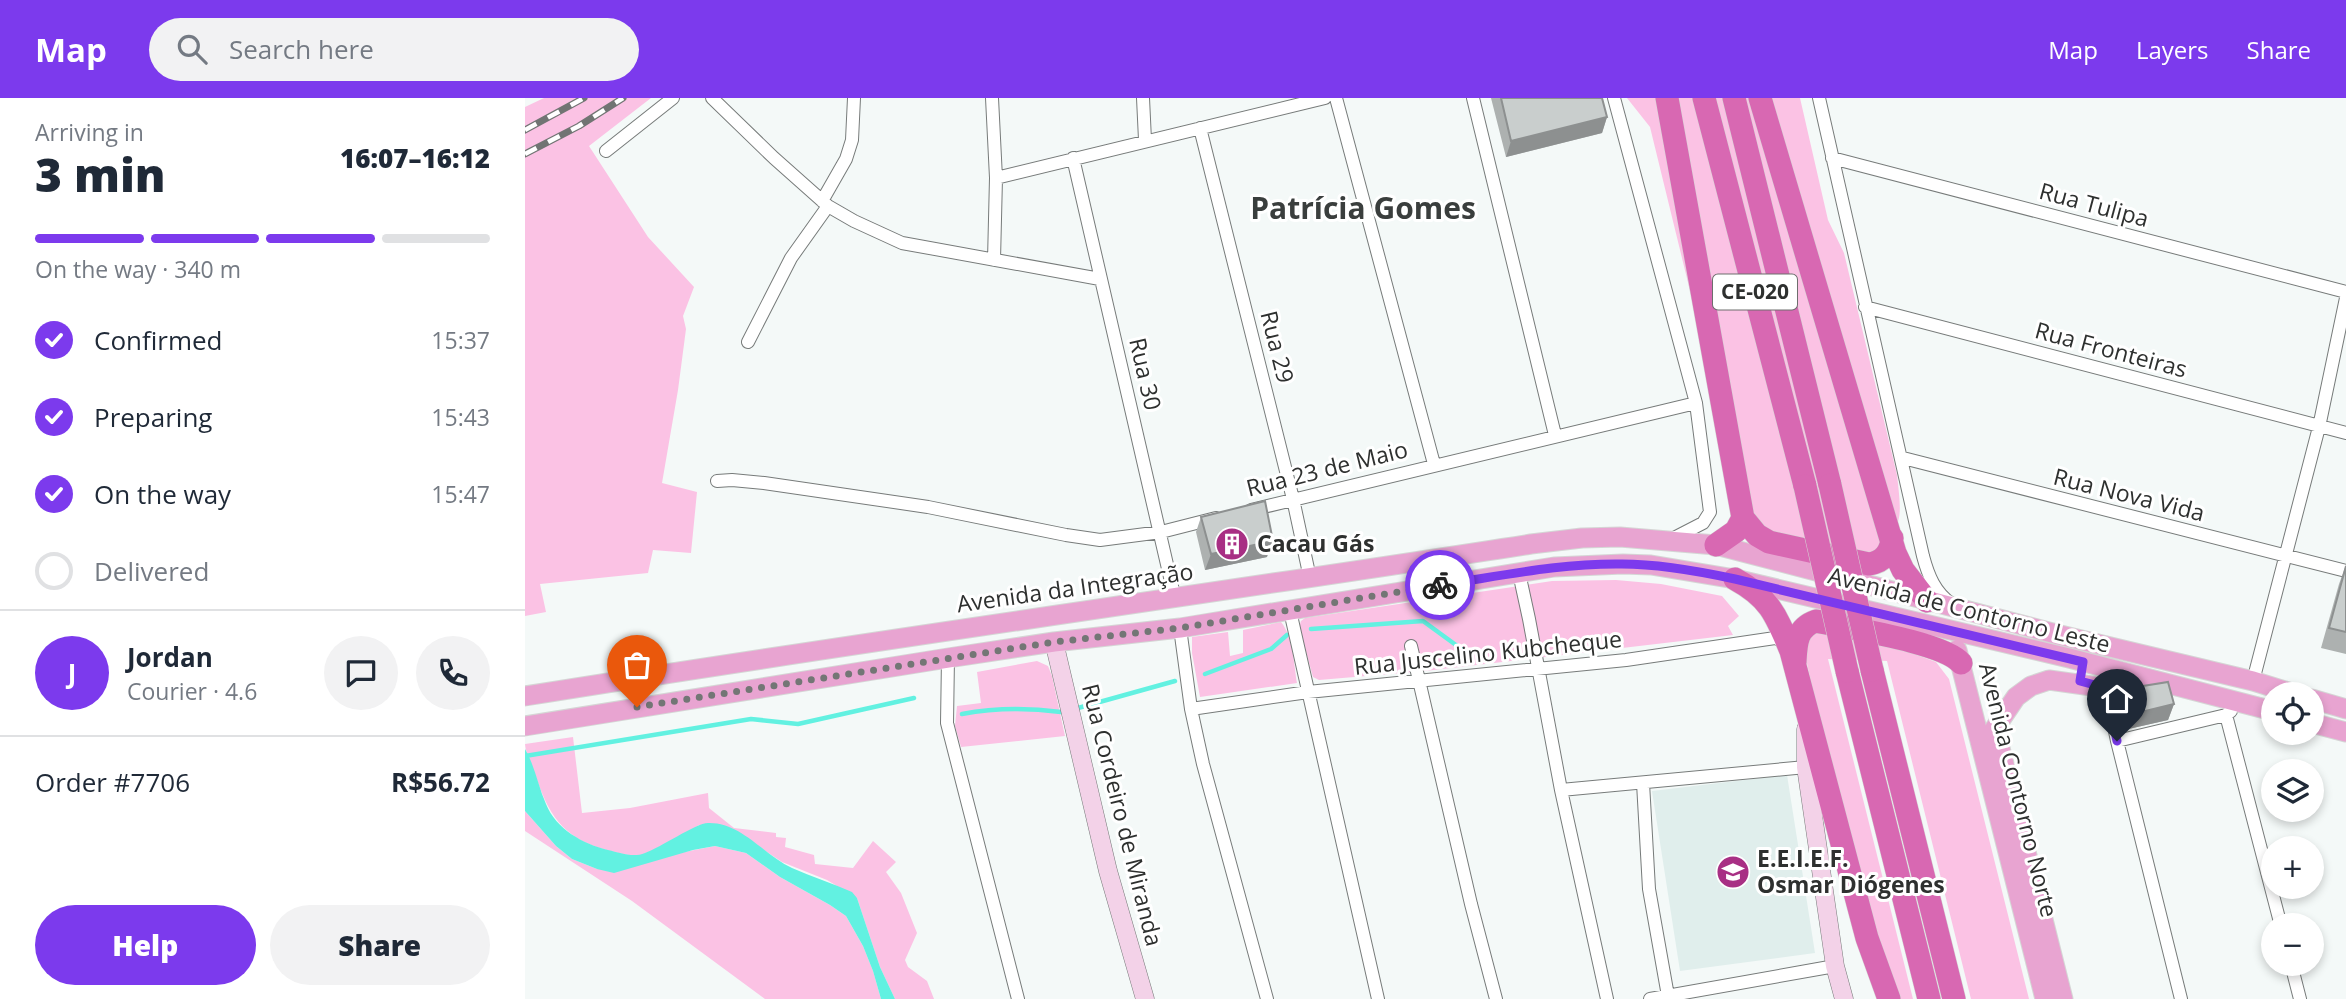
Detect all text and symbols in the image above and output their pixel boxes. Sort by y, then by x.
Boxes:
search box [149,18,639,81]
text: Map [35,27,107,72]
icon: search [173,30,211,68]
text: Search here [229,31,374,67]
text: Map [2048,33,2098,66]
text: Layers [2136,33,2209,66]
text: Share [2247,33,2311,66]
text: Arriving in [35,116,144,148]
text: 16:07–16:12 [340,140,490,176]
text: 3 min [35,143,166,205]
street label: Rua Tulipa [2036,174,2153,234]
district label: Patrícia Gomes [1250,187,1476,228]
text: On the way · 340 m [35,253,241,285]
road number: CE-020 [1713,274,1797,310]
street label: Rua 29 [1254,307,1302,386]
street label: Rua Fronteiras [2032,313,2191,385]
icon: check [35,321,73,359]
text: Confirmed [94,322,222,358]
text: 15:37 [431,324,490,356]
street label: Rua 30 [1122,334,1170,413]
icon: check [35,398,73,436]
text: Preparing [94,399,212,435]
text: 15:43 [431,401,490,433]
street label: Rua 23 de Maio [1243,432,1411,504]
street label: Rua Nova Vida [2050,460,2208,528]
icon: check [35,475,73,513]
text: On the way [94,476,231,512]
text: 15:47 [431,478,490,510]
building icon: Cacau Gás [1213,525,1251,563]
place label: Cacau Gás [1257,527,1374,559]
courier [1405,550,1475,620]
text: Delivered [94,553,209,589]
street label: Avenida da Integração [955,555,1195,619]
street label: Avenida de Contorno Leste [1825,558,2114,660]
icon: bike [1421,566,1459,604]
street label: Rua Juscelino Kubcheque [1352,622,1623,682]
pin [607,635,667,707]
button: chat [324,636,398,710]
button: phone [416,636,490,710]
text: Jordan [127,639,213,675]
icon: bag [618,646,656,684]
text: J [68,655,76,691]
street label: Avenida Contorno Norte [1972,659,2066,920]
pin [2087,669,2147,741]
text: Courier · 4.6 [127,675,257,707]
street label: Rua Cordeiro de Miranda [1075,680,1171,949]
icon: home [2098,680,2136,718]
map controls [2261,682,2324,976]
button: locate [2261,682,2324,745]
button: layers [2261,759,2324,822]
text: Order #7706 [35,764,190,800]
text: R$56.72 [391,764,490,800]
button: + [2261,836,2324,899]
place label: E.E.I.E.F. Osmar Diógenes [1757,842,1945,900]
school or university icon: E.E.I.E.F. Osmar Diógenes [1714,853,1752,891]
button: Help [35,905,256,985]
button: Share [270,905,490,985]
button: − [2261,913,2324,976]

